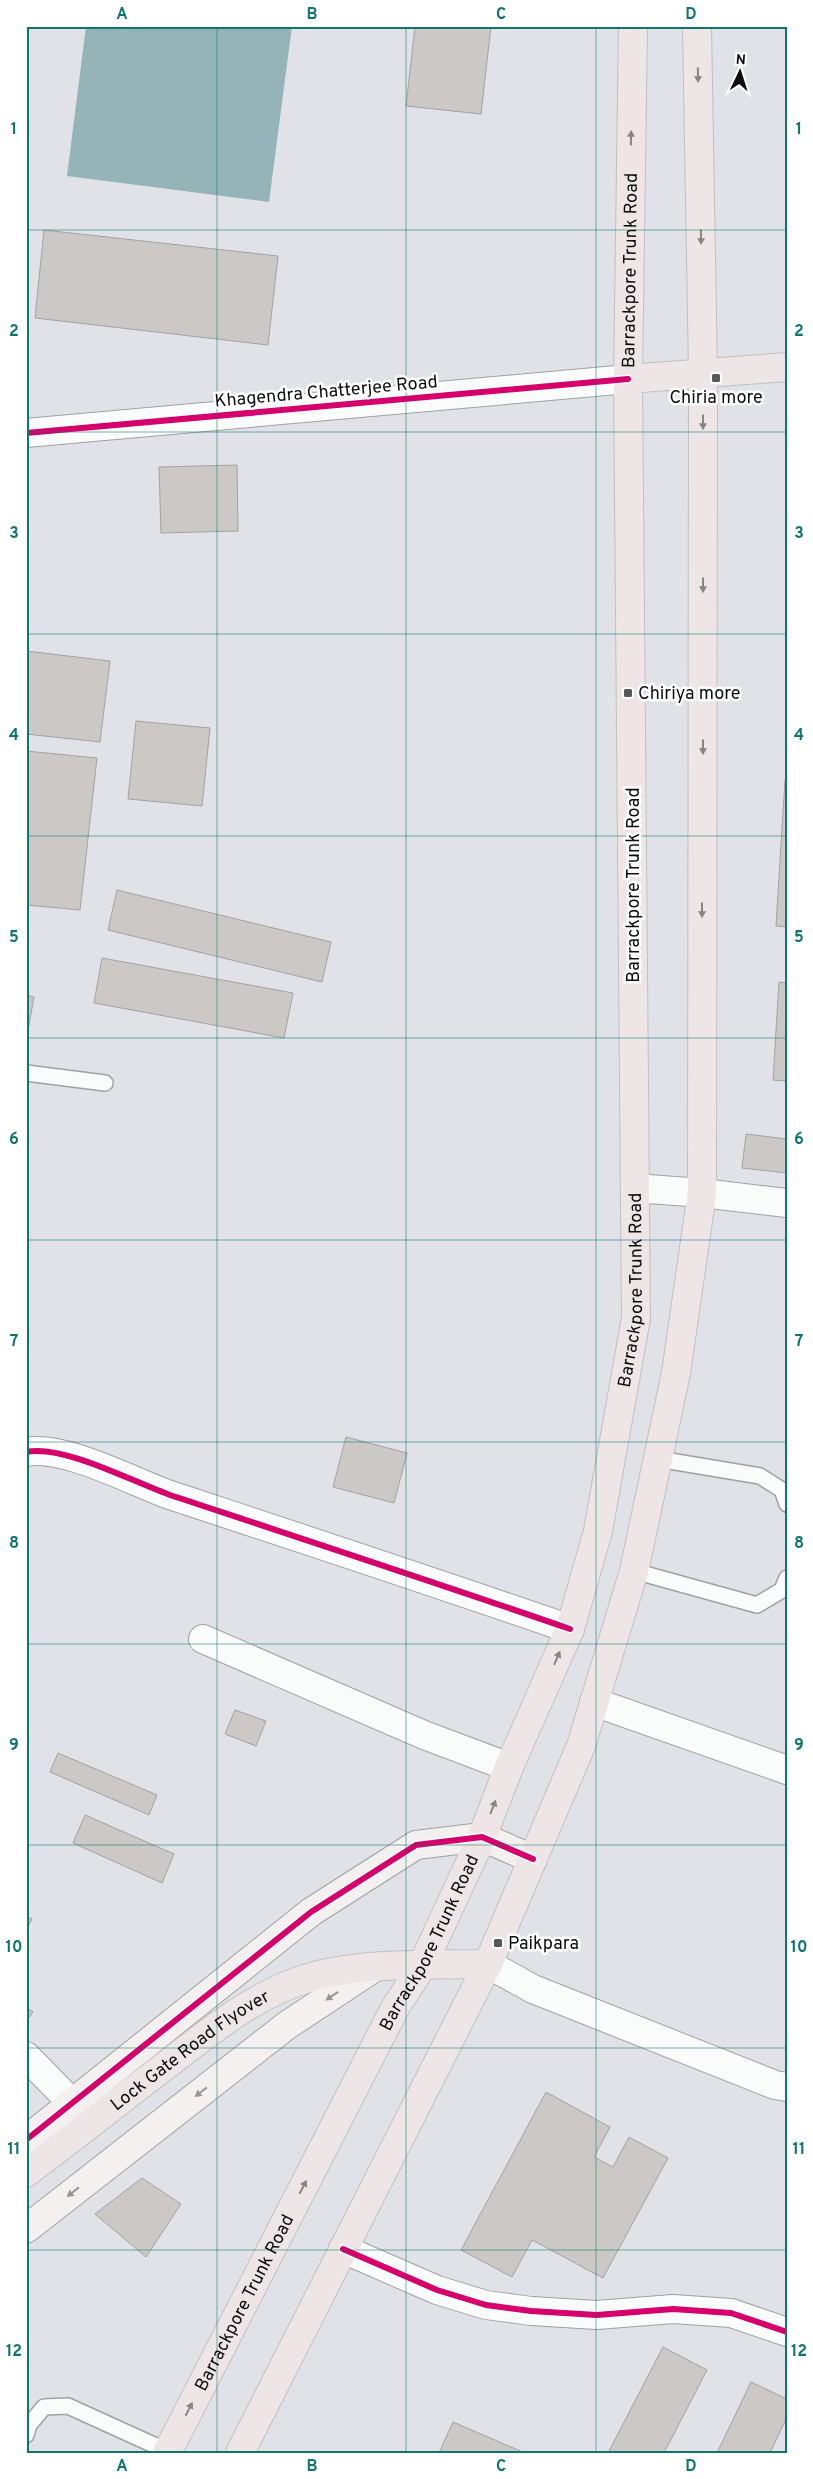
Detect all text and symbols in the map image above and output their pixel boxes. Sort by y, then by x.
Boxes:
text: A [116,5,128,25]
text: B [306,5,318,25]
text: C [496,5,506,25]
text: D [685,5,697,25]
north arrow [716,48,766,98]
text: N [735,52,746,69]
one-way arrow [694,67,702,83]
text: 1 [11,120,17,140]
text: 1 [796,120,802,140]
one-way arrow [627,129,635,145]
street label: Barrackpore Trunk Road [618,173,644,368]
one-way arrow [697,230,705,246]
text: 2 [9,322,19,342]
text: 2 [794,322,804,342]
street label: Khagendra Chatterjee Road [214,371,439,414]
marker: Chiria more [710,372,722,384]
place label: Chiria more [669,387,763,410]
one-way arrow [699,414,707,430]
text: 3 [9,524,19,544]
text: 3 [794,524,804,544]
one-way arrow [699,577,707,593]
place label: Chiriya more [638,683,740,706]
marker: Chiriya more [622,687,634,699]
text: 4 [9,726,19,746]
text: 4 [794,726,804,746]
one-way arrow [699,739,707,755]
street label: Barrackpore Trunk Road [623,787,646,983]
one-way arrow [698,902,706,918]
text: 5 [9,928,19,948]
text: 5 [794,928,804,948]
text: 6 [9,1130,19,1150]
text: 6 [794,1130,804,1150]
street label: Barrackpore Trunk Road [614,1193,649,1389]
text: 7 [10,1332,18,1352]
text: 7 [795,1332,803,1352]
text: 8 [9,1534,19,1554]
text: 8 [794,1534,804,1554]
one-way arrow [554,1651,562,1665]
text: 9 [9,1736,19,1756]
text: 9 [794,1736,804,1756]
one-way arrow [490,1800,497,1815]
street label: Barrackpore Trunk Road [375,1851,485,2035]
place label: Paikpara [508,1933,579,1956]
marker: Paikpara [492,1937,504,1949]
text: 10 [6,1938,22,1958]
text: 10 [791,1938,807,1958]
street label: Lock Gate Road Flyover [107,1986,274,2117]
one-way arrow [326,1991,339,2001]
one-way arrow [195,2087,208,2098]
text: 11 [8,2140,20,2160]
text: 11 [793,2140,805,2160]
one-way arrow [299,2180,307,2194]
one-way arrow [67,2187,80,2198]
street label: Barrackpore Trunk Road [191,2211,300,2396]
text: 12 [6,2342,22,2362]
text: 12 [791,2342,807,2362]
one-way arrow [185,2402,193,2417]
text: A [116,2457,128,2477]
text: B [306,2457,318,2477]
text: C [496,2457,506,2477]
text: D [685,2457,697,2477]

